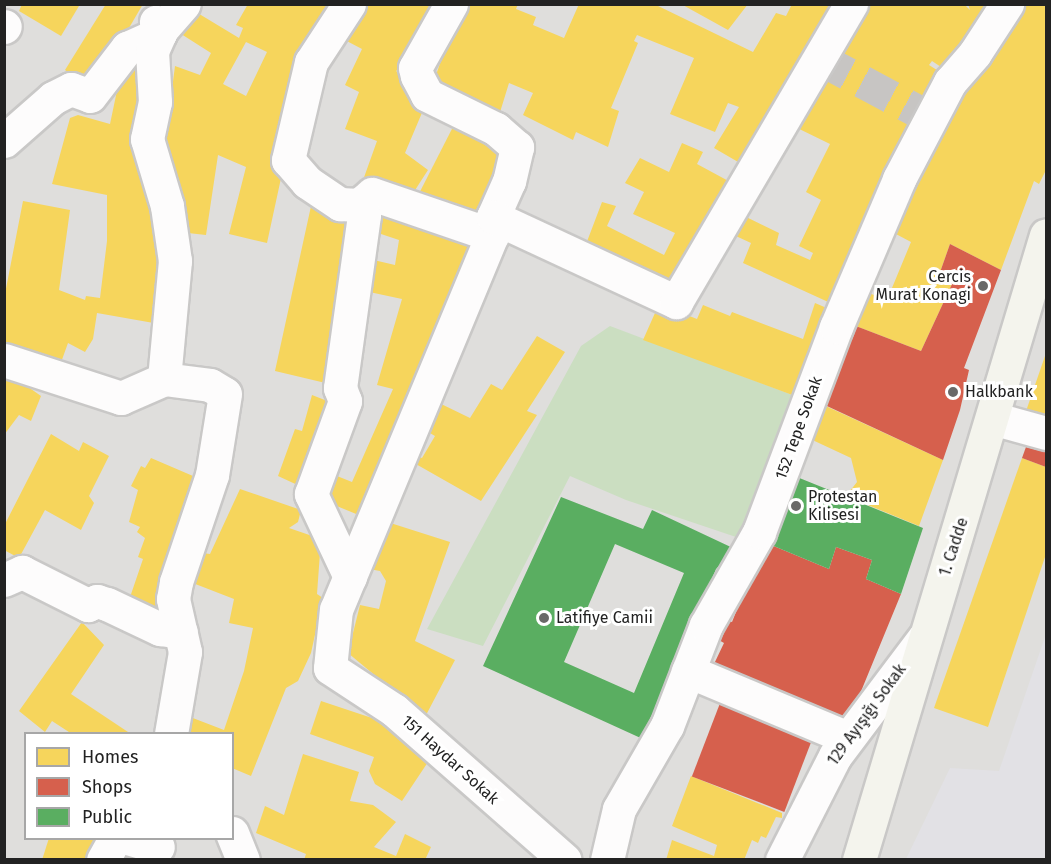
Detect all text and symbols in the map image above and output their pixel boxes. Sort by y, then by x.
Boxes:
place label: Cercis Murat Konagi [876,267,971,305]
marker: Cercis Murat Konagi [976,279,990,293]
street label: 152 Tepe Sokak [771,374,827,482]
place label: Halkbank [965,382,1033,402]
marker: Halkbank [946,385,960,399]
place label: Protestan Kilisesi [808,487,877,525]
marker: Protestan Kilisesi [789,499,803,513]
street label: 1. Cadde [936,515,972,579]
place label: Latifiye Camii [556,608,653,628]
marker: Latifiye Camii [537,611,551,625]
street label: 129 Ayışığı Sokak [824,660,910,770]
street label: 151 Haydar Sokak [397,711,503,809]
legend [24,732,234,840]
text: Homes [82,746,138,768]
text: Shops [82,776,132,798]
text: Public [82,806,132,828]

